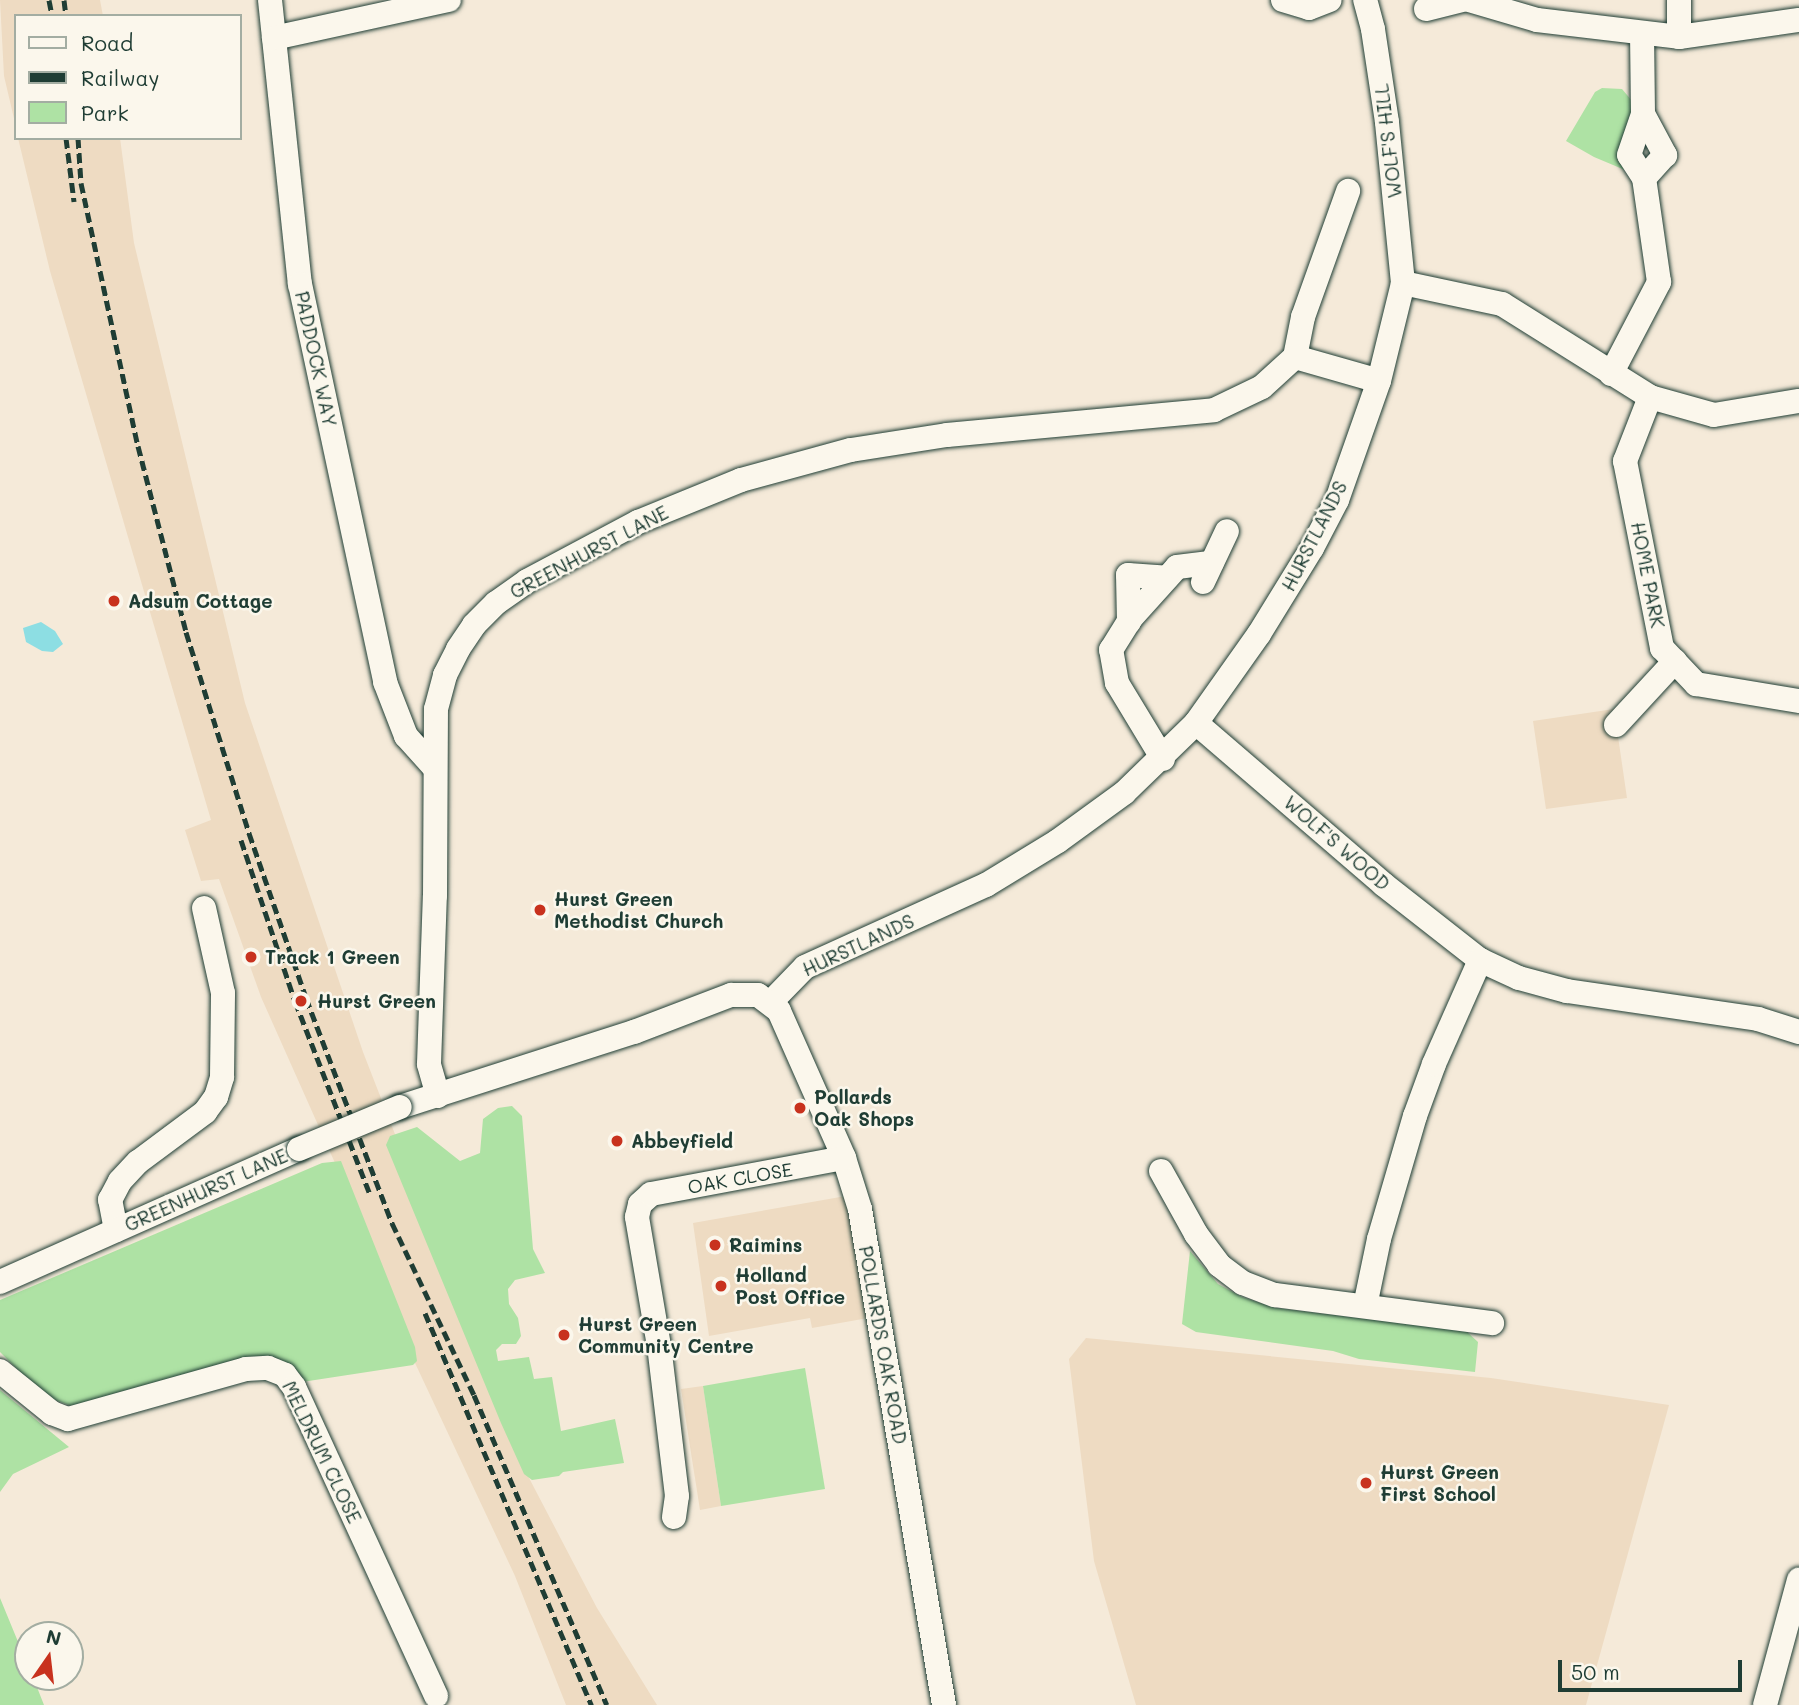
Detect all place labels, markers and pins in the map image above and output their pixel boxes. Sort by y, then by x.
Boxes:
place label: Adsum Cottage [128,590,272,612]
marker: Adsum Cottage [106,593,122,609]
place label: Hurst Green Methodist Church [554,888,723,932]
marker: Hurst Green Methodist Church [532,902,548,918]
place label: Track 1 Green [265,946,400,968]
marker: Track 1 Green [243,949,259,965]
place label: Hurst Green [317,990,436,1012]
marker: Hurst Green [291,991,311,1011]
place label: Pollards Oak Shops [814,1086,914,1130]
marker: Pollards Oak Shops [792,1100,808,1116]
place label: Abbeyfield [631,1130,733,1152]
marker: Abbeyfield [609,1133,625,1149]
place label: Raimins [729,1234,802,1256]
marker: Raimins [707,1237,723,1253]
place label: Holland Post Office [735,1264,845,1308]
marker: Holland Post Office [713,1278,729,1294]
place label: Hurst Green Community Centre [578,1313,754,1357]
marker: Hurst Green Community Centre [556,1327,572,1343]
place label: Hurst Green First School [1380,1461,1499,1505]
marker: Hurst Green First School [1358,1475,1374,1491]

